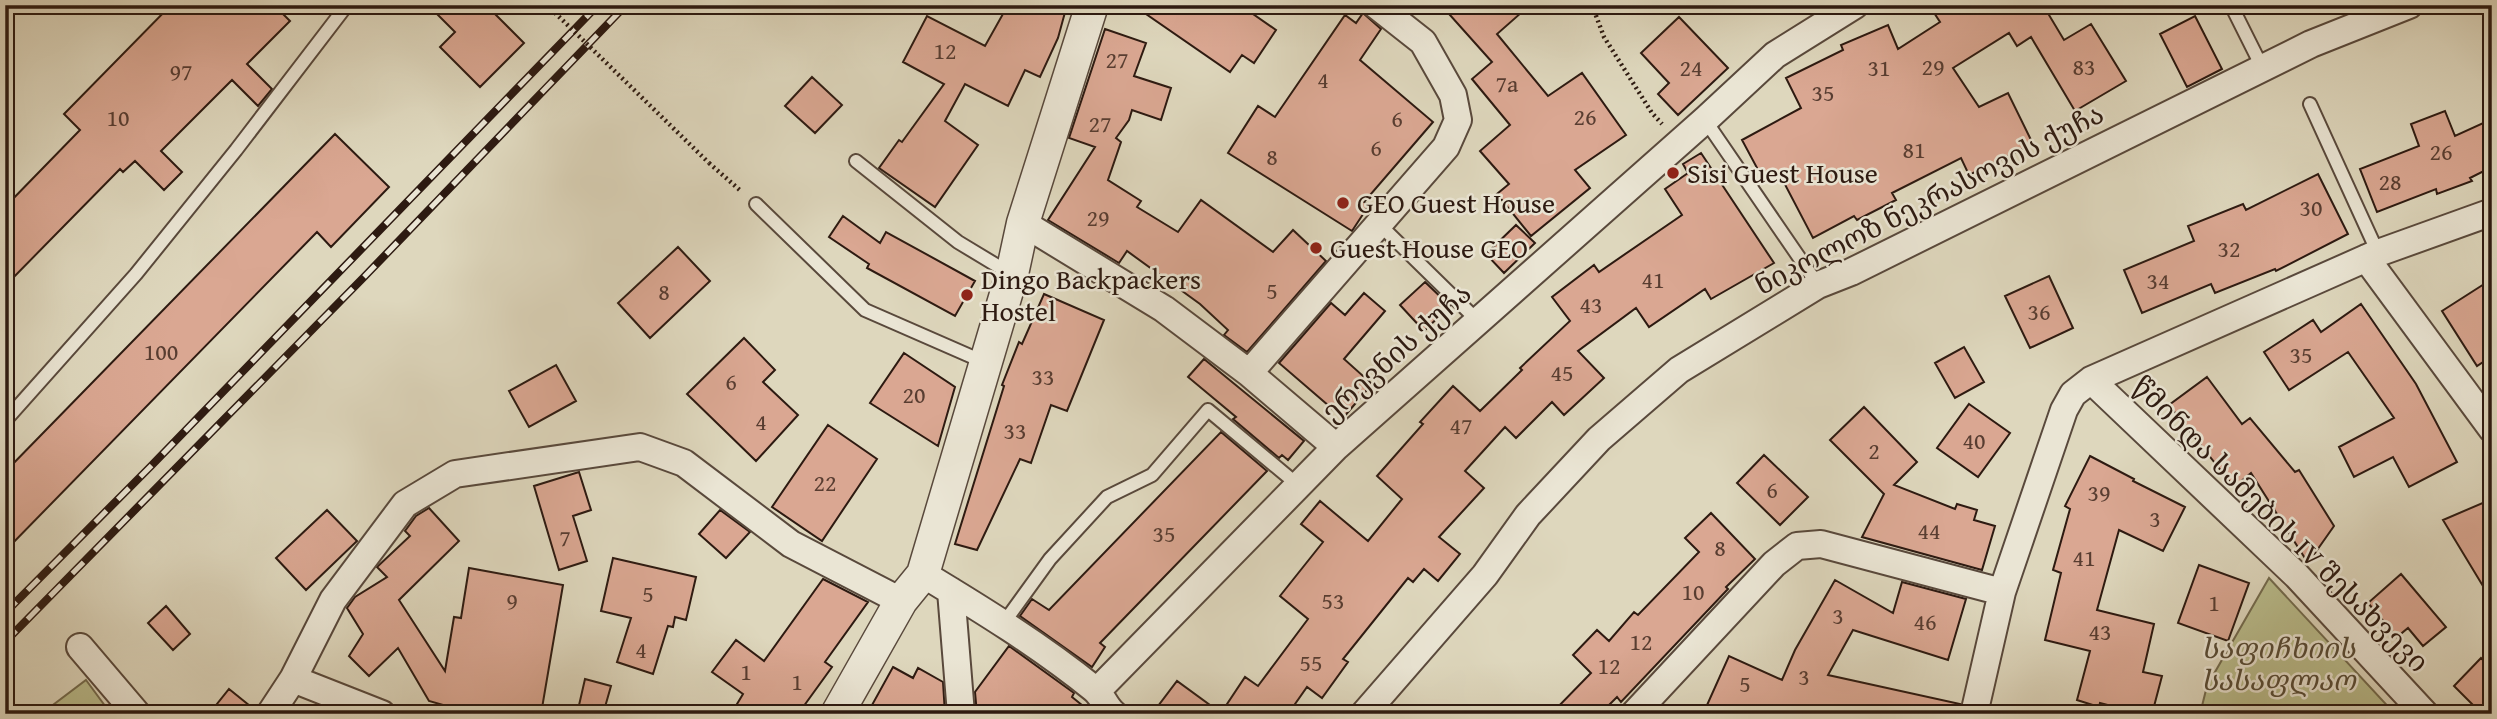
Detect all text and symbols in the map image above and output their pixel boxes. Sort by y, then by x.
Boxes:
house number: 12 [933,33,957,68]
house number: 27 [1105,42,1129,77]
house number: 29 [1921,49,1945,84]
house number: 83 [2072,49,2096,84]
house number: 24 [1679,50,1703,85]
house number: 31 [1867,50,1891,85]
house number: 97 [169,54,193,89]
house number: 4 [1317,62,1329,97]
house number: 7a [1496,66,1519,101]
house number: 35 [1811,75,1835,110]
street label: ნიკოლოზ ნეკრასოვის ქუჩა [1747,92,2111,305]
house number: 26 [1573,99,1597,134]
house number: 10 [106,100,130,135]
house number: 6 [1391,101,1403,136]
house number: 27 [1088,106,1112,141]
house number: 6 [1370,130,1382,165]
house number: 81 [1902,132,1926,167]
house number: 26 [2429,134,2453,169]
house number: 8 [1266,139,1278,174]
place label: Sisi Guest House [1687,152,1878,193]
house number: 28 [2378,164,2402,199]
marker: Sisi Guest House [1665,165,1681,181]
place label: GEO Guest House [1357,182,1555,223]
house number: 30 [2299,190,2323,225]
marker: GEO Guest House [1335,195,1351,211]
house number: 29 [1086,200,1110,235]
place label: Guest House GEO [1330,227,1528,268]
house number: 32 [2217,231,2241,266]
marker: Guest House GEO [1308,240,1324,256]
place label: Dingo Backpackers Hostel [981,258,1201,331]
house number: 41 [1641,262,1665,297]
house number: 34 [2146,263,2170,298]
house number: 5 [1266,273,1278,308]
street label: ერევნის ქუჩა [1311,273,1480,430]
house number: 8 [658,274,670,309]
marker: Dingo Backpackers Hostel [959,287,975,303]
house number: 43 [1579,287,1603,322]
house number: 36 [2027,294,2051,329]
house number: 100 [144,334,178,369]
house number: 35 [2289,337,2313,372]
house number: 45 [1550,355,1574,390]
house number: 33 [1031,359,1055,394]
house number: 6 [725,364,737,399]
street label: წმინდა სამების IV შესახვევი [2124,366,2439,681]
house number: 20 [902,377,926,412]
house number: 4 [755,404,767,439]
house number: 47 [1449,408,1473,443]
house number: 33 [1003,413,1027,448]
house number: 40 [1962,423,1986,458]
house number: 2 [1868,433,1880,468]
house number: 22 [813,465,837,500]
house number: 6 [1766,472,1778,507]
house number: 39 [2087,475,2111,510]
house number: 3 [2149,501,2161,536]
house number: 44 [1917,513,1941,548]
house number: 35 [1152,516,1176,551]
house number: 7 [559,520,571,555]
house number: 8 [1714,530,1726,565]
house number: 41 [2072,540,2096,575]
house number: 10 [1681,574,1705,609]
house number: 5 [642,576,654,611]
house number: 9 [506,583,518,618]
house number: 53 [1321,583,1345,618]
house number: 1 [2208,585,2220,620]
house number: 3 [1832,598,1844,633]
house number: 46 [1913,604,1937,639]
house number: 43 [2088,614,2112,649]
house number: 12 [1629,624,1653,659]
park label: საფიჩხიის სასაფლაო [2200,627,2357,700]
house number: 4 [635,632,647,667]
house number: 55 [1299,645,1323,680]
house number: 12 [1597,648,1621,683]
house number: 1 [740,654,752,689]
house number: 3 [1798,659,1810,694]
house number: 1 [791,664,803,699]
house number: 5 [1739,666,1751,701]

